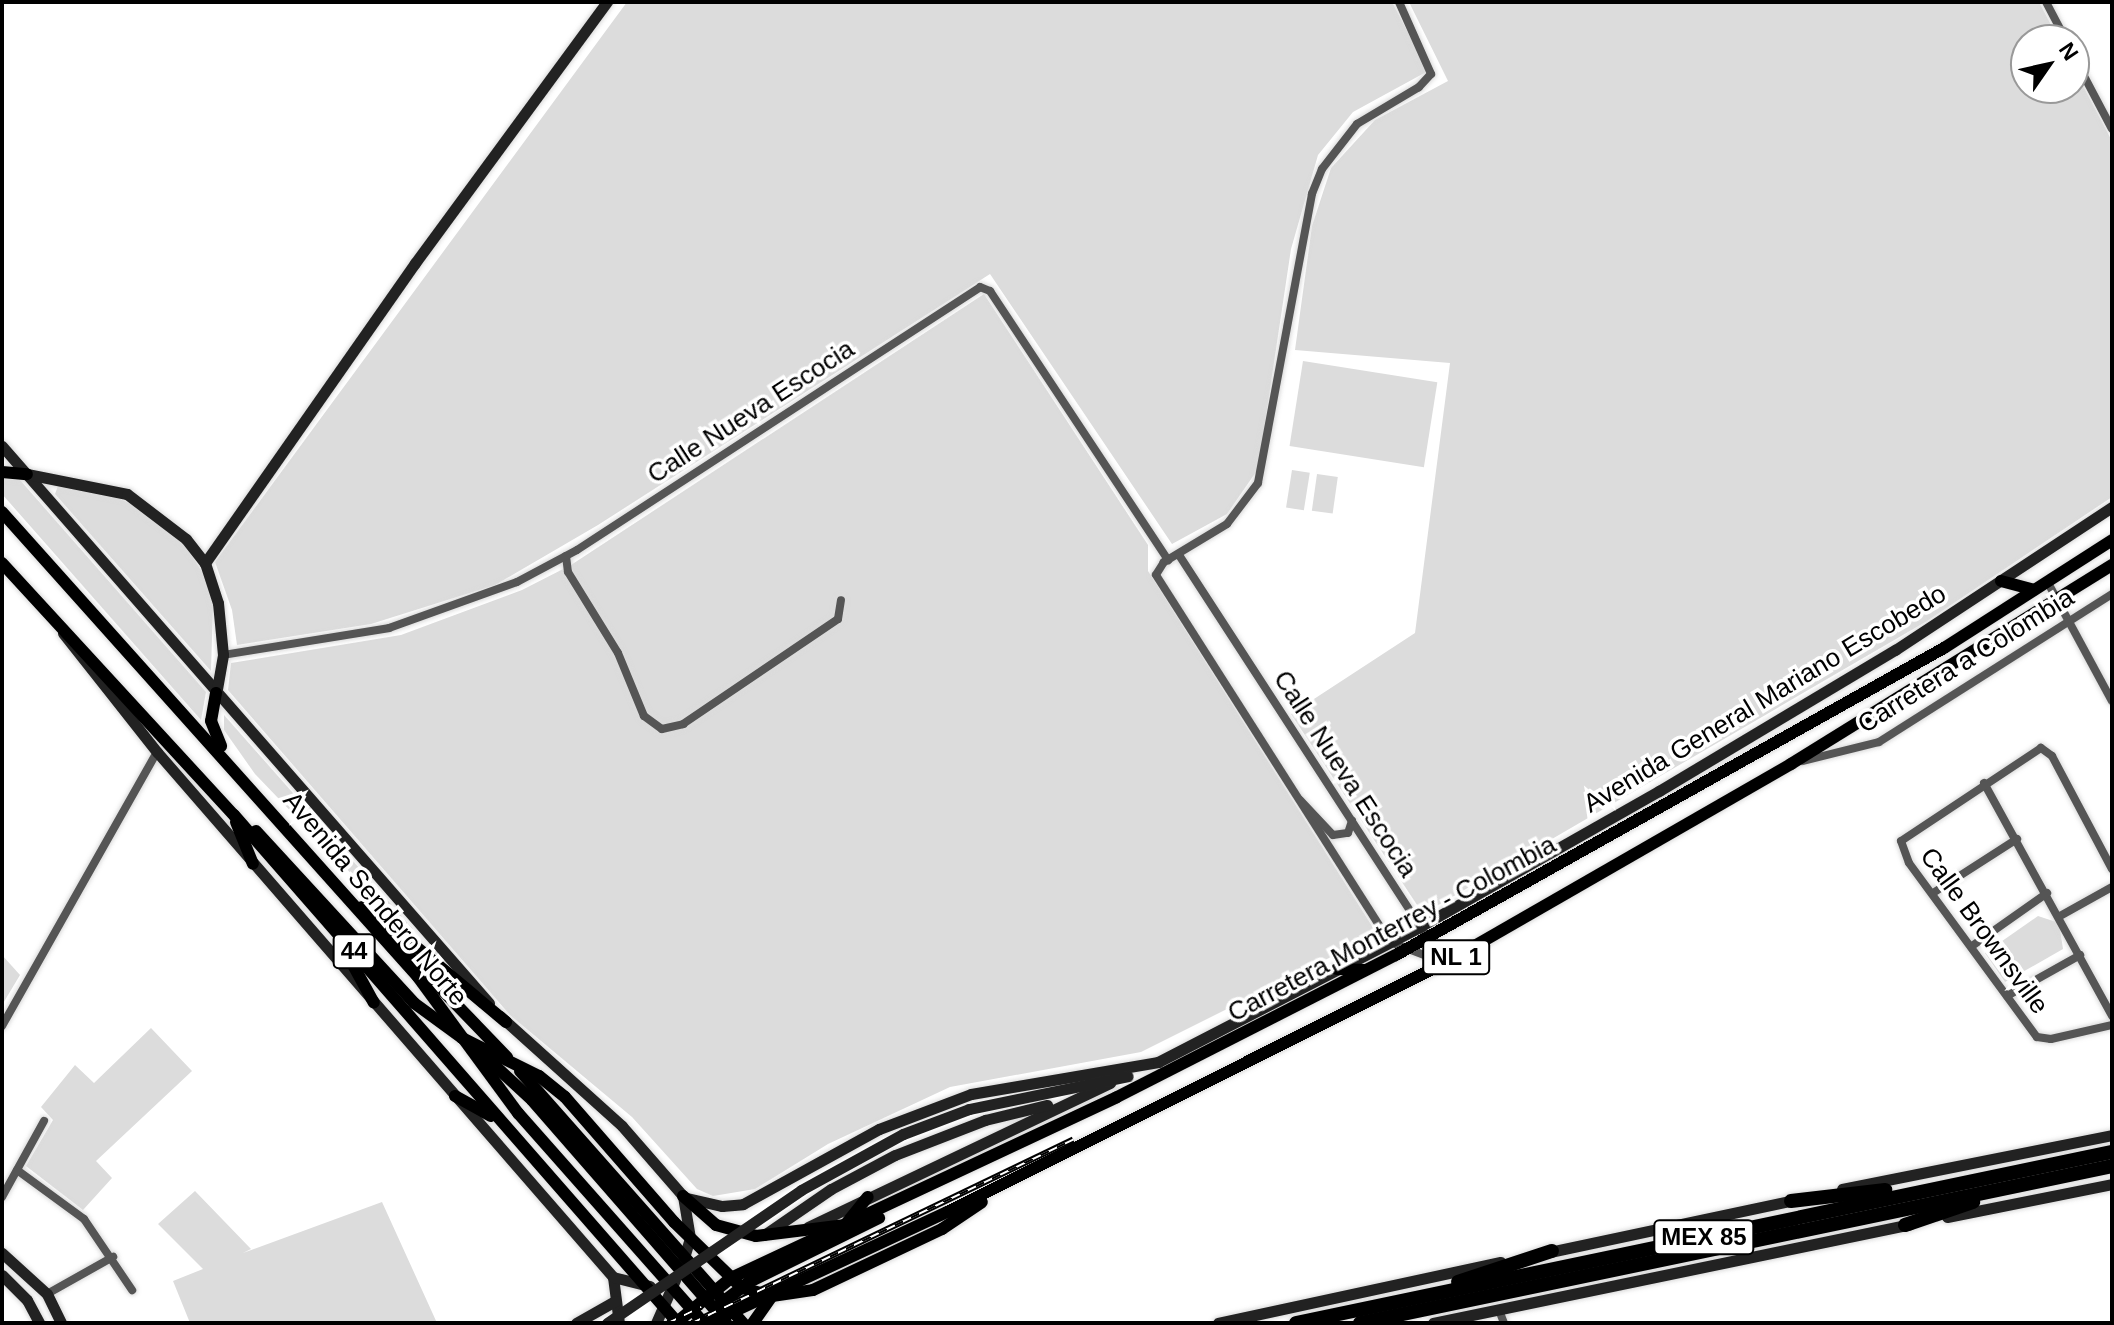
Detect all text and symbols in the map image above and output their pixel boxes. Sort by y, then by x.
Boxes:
north arrow [2010,24,2090,104]
text: N [2054,38,2083,65]
street label: Calle Nueva Escocia [642,334,860,490]
street label: Avenida General Mariano Escobedo [1578,578,1952,820]
street label: Carretera a Colombia [1852,582,2080,740]
street label: Calle Nueva Escocia [1267,665,1423,883]
street label: Avenida Sendero Norte [276,786,474,1012]
street label: Carretera Monterrey - Colombia [1223,829,1561,1029]
street label: Calle Brownsville [1913,842,2055,1020]
road number: 44 [332,931,376,971]
road number: NL 1 [1420,937,1492,977]
road number: MEX 85 [1652,1217,1756,1257]

